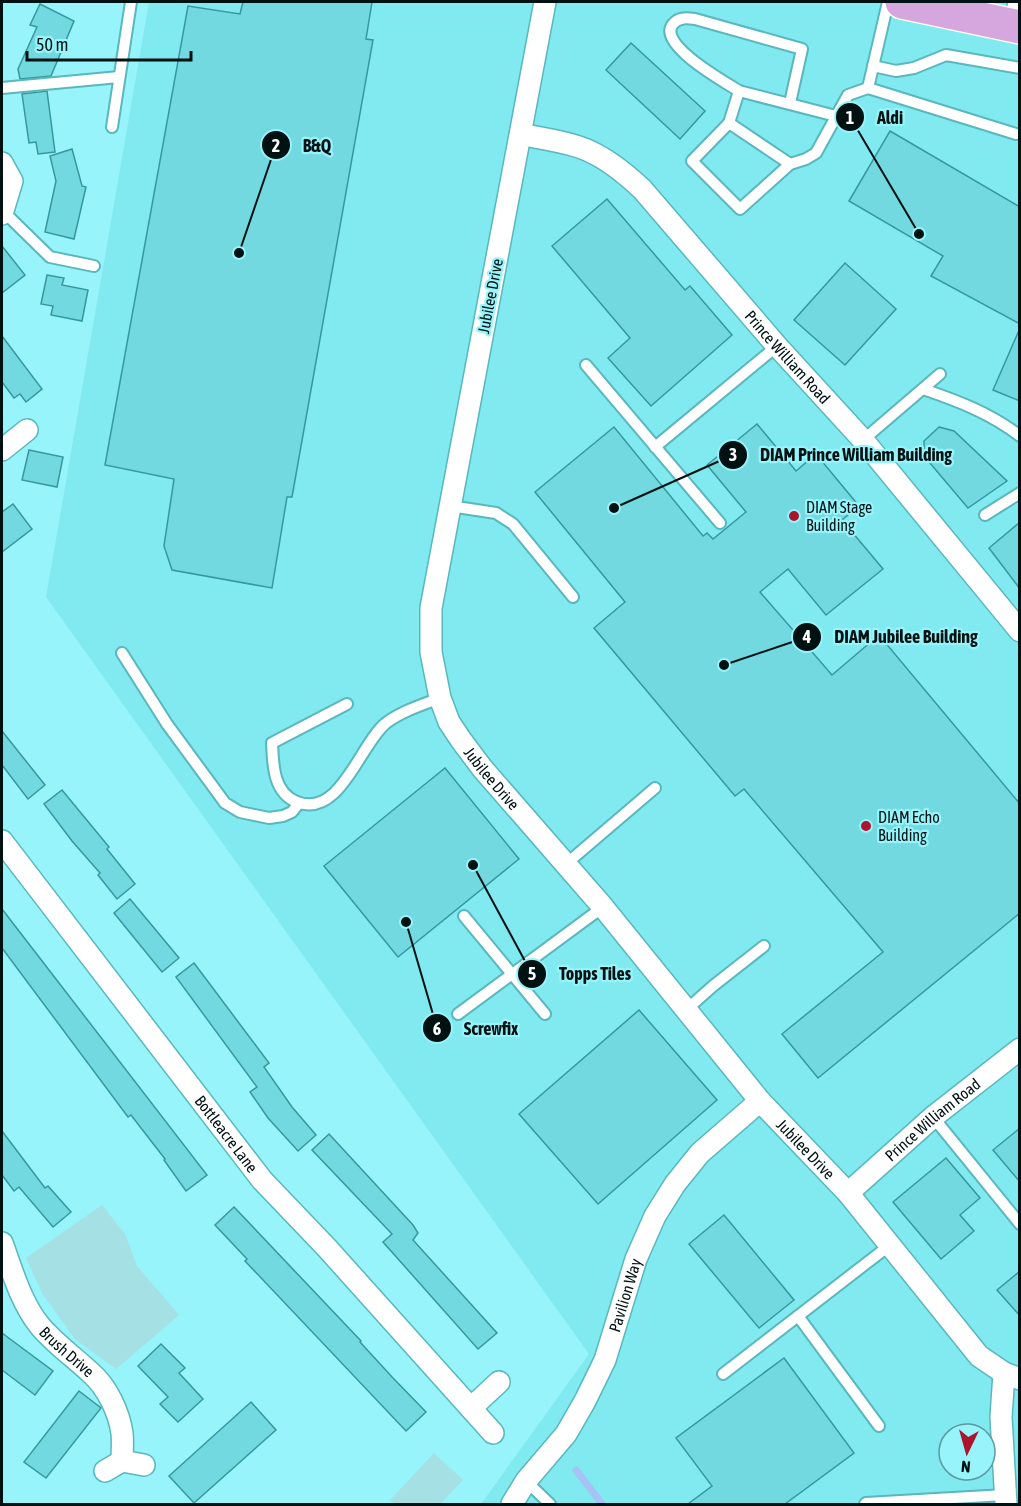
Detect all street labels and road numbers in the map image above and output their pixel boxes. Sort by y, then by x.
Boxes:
street label: Jubilee Drive [474,257,506,335]
street label: Prince William Road [741,307,834,407]
street label: Jubilee Drive [461,744,523,813]
street label: Prince William Road [881,1075,984,1165]
street label: Bottleacre Lane [191,1092,262,1176]
street label: Jubilee Drive [773,1115,839,1183]
street label: Pavilion Way [605,1256,646,1334]
street label: Brush Drive [36,1323,98,1380]

